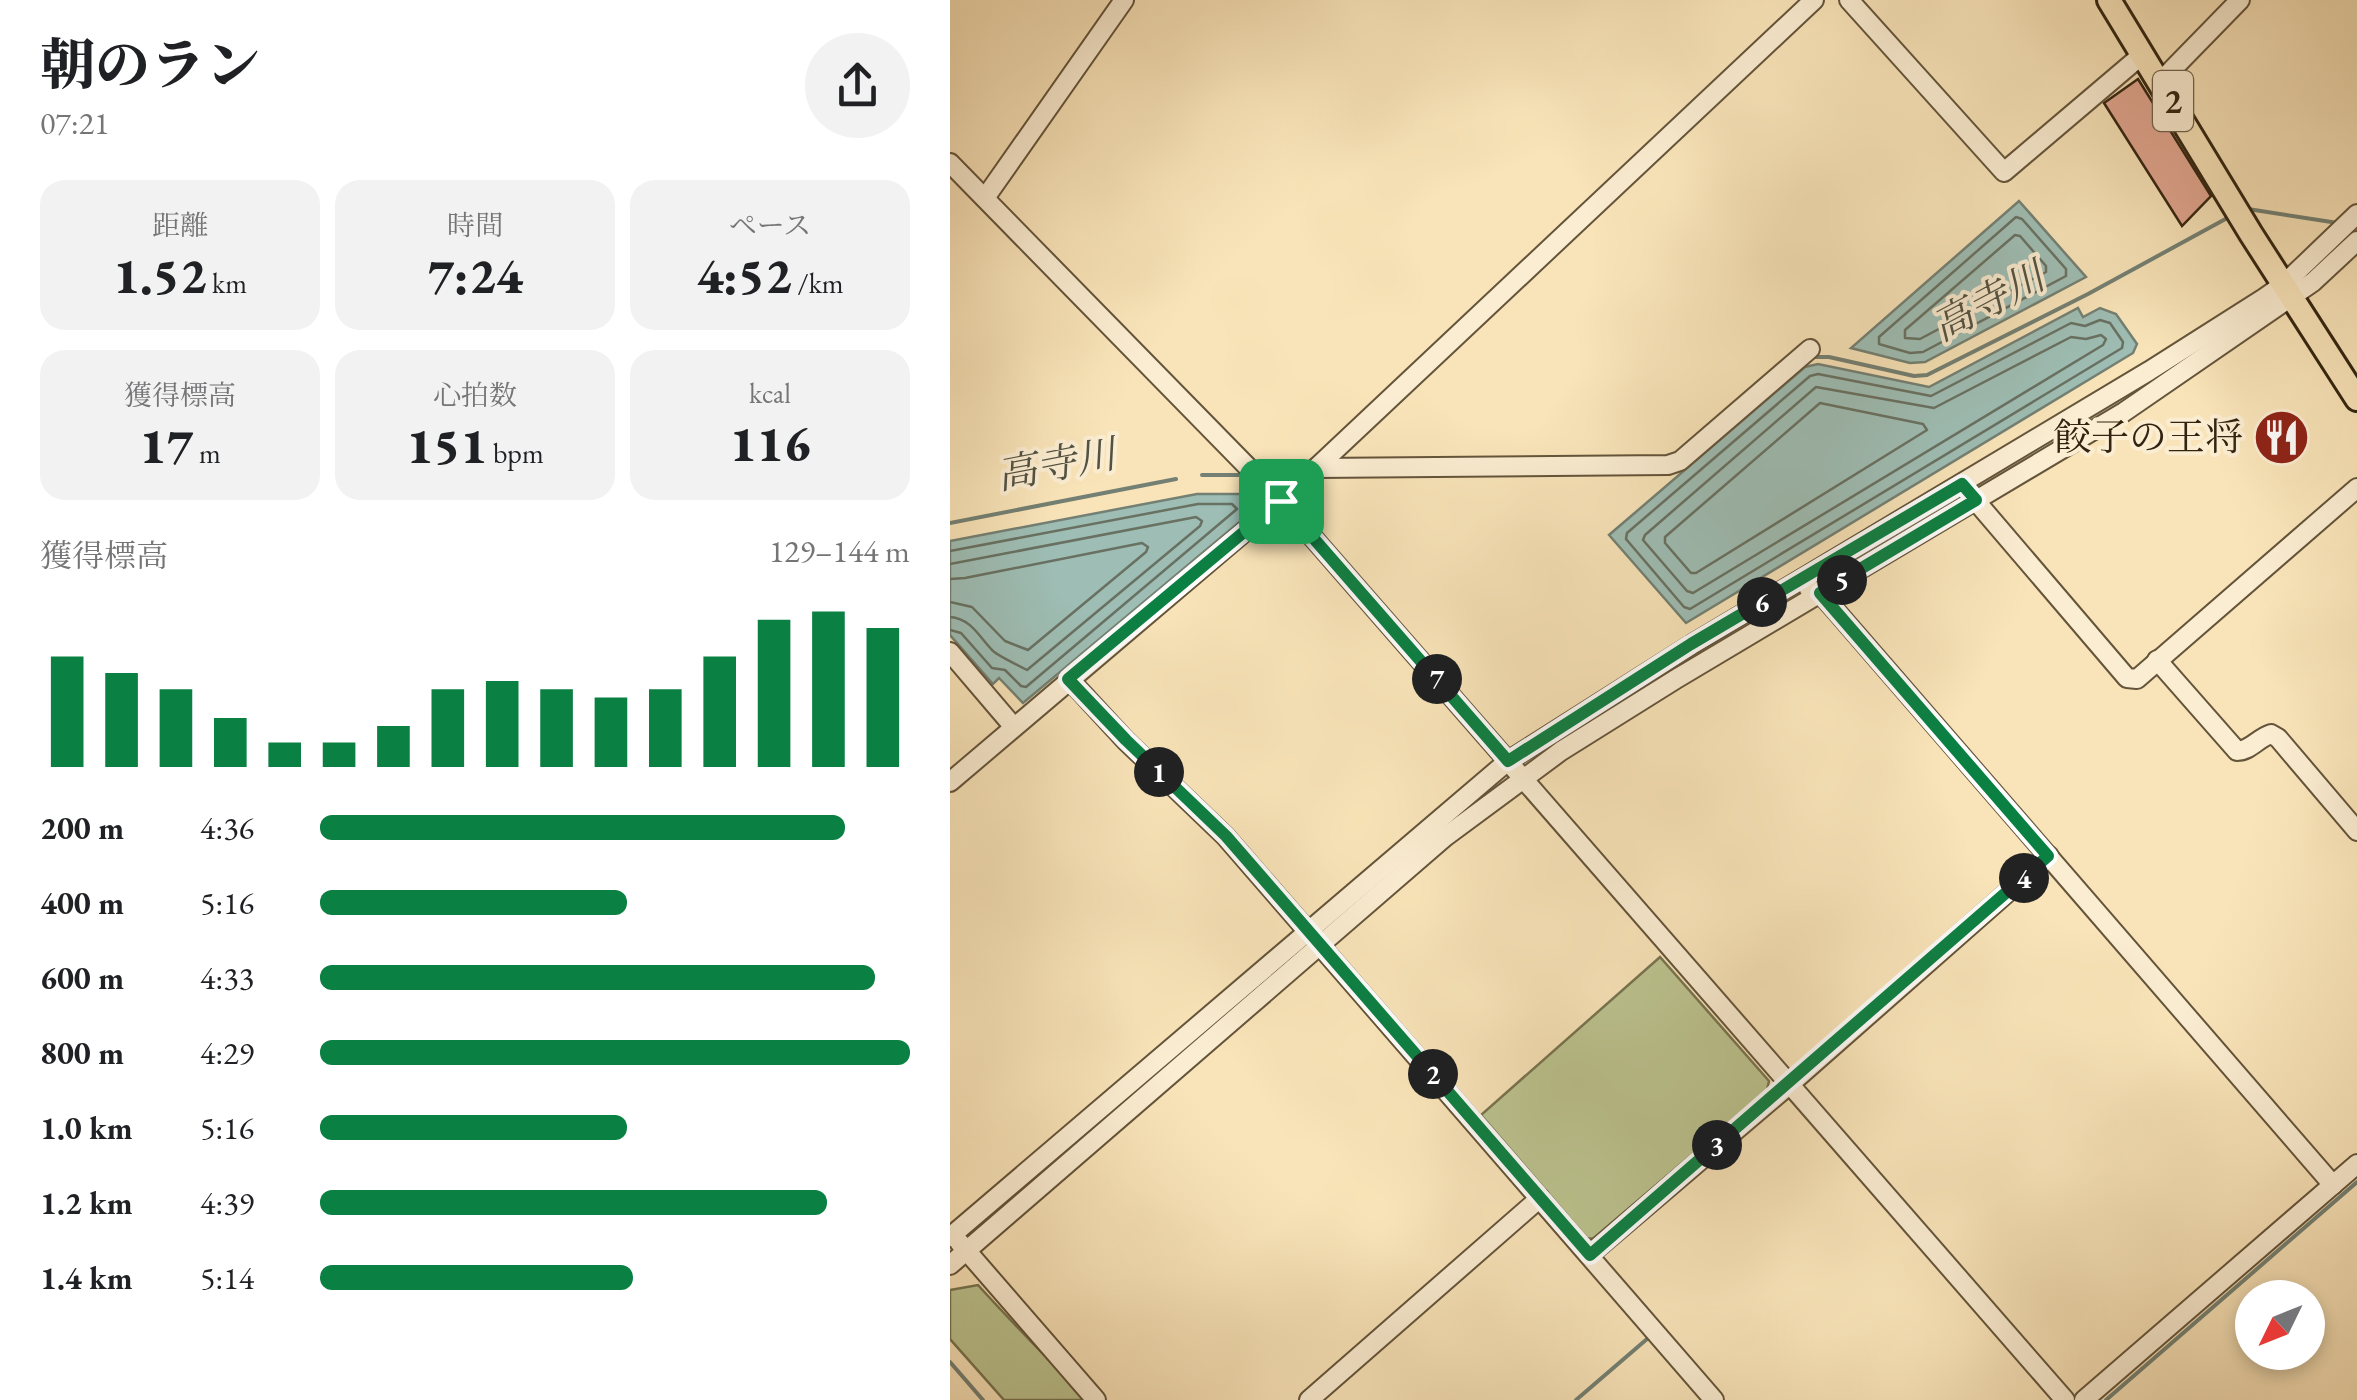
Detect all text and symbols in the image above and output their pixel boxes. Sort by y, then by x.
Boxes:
text: 朝のラン [40,29,260,100]
button: share [805,33,910,138]
road number: 2 [2153,71,2193,131]
text: 07:21 [40,102,109,144]
text: 距離 [152,207,208,243]
text: 時間 [447,207,503,243]
text: ペース [729,207,811,243]
text: 1.52 [113,243,207,308]
text: 7:24 [427,243,523,308]
text: 4:52 [696,243,792,308]
water label: 高寺川 [1923,248,2057,352]
text: km [207,265,247,301]
text: /km [792,265,844,301]
text: kcal [749,375,791,411]
text: 獲得標高 [124,377,236,413]
text: 心拍数 [433,377,517,413]
restaurant icon: 餃子の王将 [2252,407,2312,467]
text: 116 [730,411,811,476]
place label: 餃子の王将 [2053,412,2243,461]
text: 17 [139,413,193,478]
text: 151 [406,413,487,478]
water label: 高寺川 [992,426,1124,501]
text: m [193,435,221,471]
text: bpm [487,435,544,471]
pin [1239,459,1324,544]
icon: arrive [1254,474,1309,529]
text: 129–144 m [769,530,910,572]
text: 獲得標高 [40,535,168,577]
pin: 5 [1817,555,1867,605]
text: 5 [1835,562,1849,598]
pin: 6 [1737,577,1787,627]
text: 6 [1755,584,1769,620]
pin: 7 [1412,654,1462,704]
text: 7 [1430,661,1444,697]
pin: 1 [1134,747,1184,797]
text: 1 [1152,754,1166,790]
text: 200 m [40,807,124,849]
text: 4:36 [200,807,254,849]
pin: 4 [1999,853,2049,903]
text: 4 [2017,860,2031,896]
text: 400 m [40,882,124,924]
text: 5:16 [200,882,254,924]
text: 600 m [40,957,124,999]
text: 4:33 [200,957,254,999]
text: 800 m [40,1032,124,1074]
text: 4:29 [200,1032,254,1074]
pin: 2 [1408,1049,1458,1099]
text: 2 [1426,1056,1440,1092]
text: 1.0 km [40,1107,133,1149]
text: 5:16 [200,1107,254,1149]
pin: 3 [1692,1120,1742,1170]
text: 3 [1710,1127,1724,1163]
text: 1.2 km [40,1182,133,1224]
text: 4:39 [200,1182,254,1224]
text: 1.4 km [40,1257,133,1299]
text: 5:14 [200,1257,254,1299]
north arrow [2235,1280,2325,1370]
map controls [2235,1280,2325,1370]

